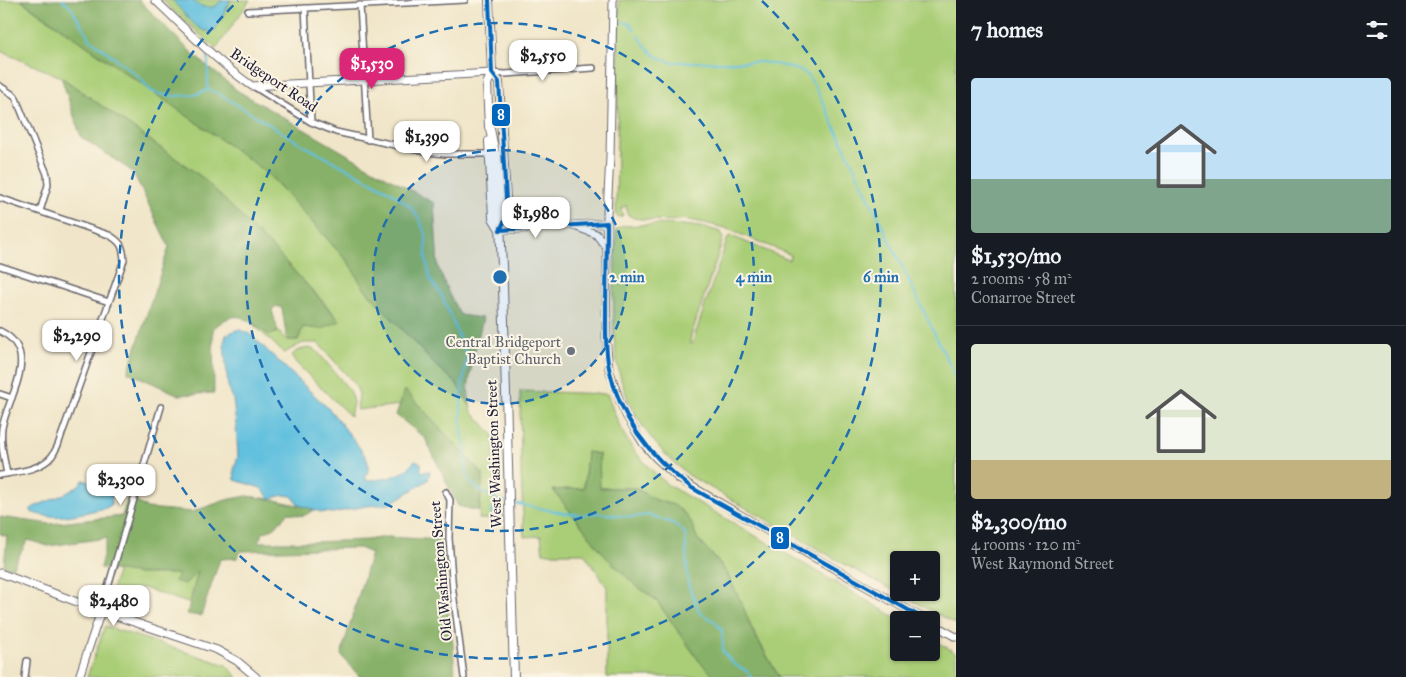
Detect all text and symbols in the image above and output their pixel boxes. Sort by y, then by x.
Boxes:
icon: filters [1363,16,1391,44]
text: 7 homes [971,17,1043,43]
pin: $2,550 [502,39,584,82]
street label: Bridgeport Road [227,44,322,116]
text: $2,550 [520,46,566,65]
pin: $1,530 [331,48,413,90]
text: $1,530 [351,54,393,73]
line badge: 8 [491,103,511,127]
text: 8 [497,106,505,123]
icon: home [1136,111,1226,201]
pin: $1,390 [386,120,468,163]
text: $1,390 [405,127,449,146]
pin: $1,980 [495,196,577,239]
text: $1,980 [513,203,559,222]
text: $1,530/mo [971,243,1061,269]
centre of rings [491,268,509,286]
text: 2 min [609,268,646,286]
text: 4 min [736,268,773,287]
text: 6 min [863,268,900,286]
text: 2 rooms · 58 m² [971,269,1072,288]
text: Conarroe Street [971,288,1075,307]
pin: $2,290 [36,320,118,362]
text: $2,290 [53,326,101,345]
place label: Central Bridgeport Baptist Church [446,333,562,368]
marker: Central Bridgeport Baptist Church [565,345,577,357]
icon: home [1136,376,1226,466]
street label: West Washington Street [482,379,506,528]
pin: $2,300 [80,464,162,506]
text: $2,300 [98,470,144,489]
street label: Old Washington Street [426,499,456,642]
text: $2,300/mo [971,509,1067,535]
line badge: 8 [770,526,790,550]
text: 8 [776,529,784,546]
text: 4 rooms · 120 m² [971,535,1080,554]
map controls [890,551,940,661]
button: + [890,551,940,601]
text: West Raymond Street [971,554,1114,573]
pin: $2,480 [73,584,155,627]
text: $2,480 [90,591,139,610]
button: − [890,611,940,661]

